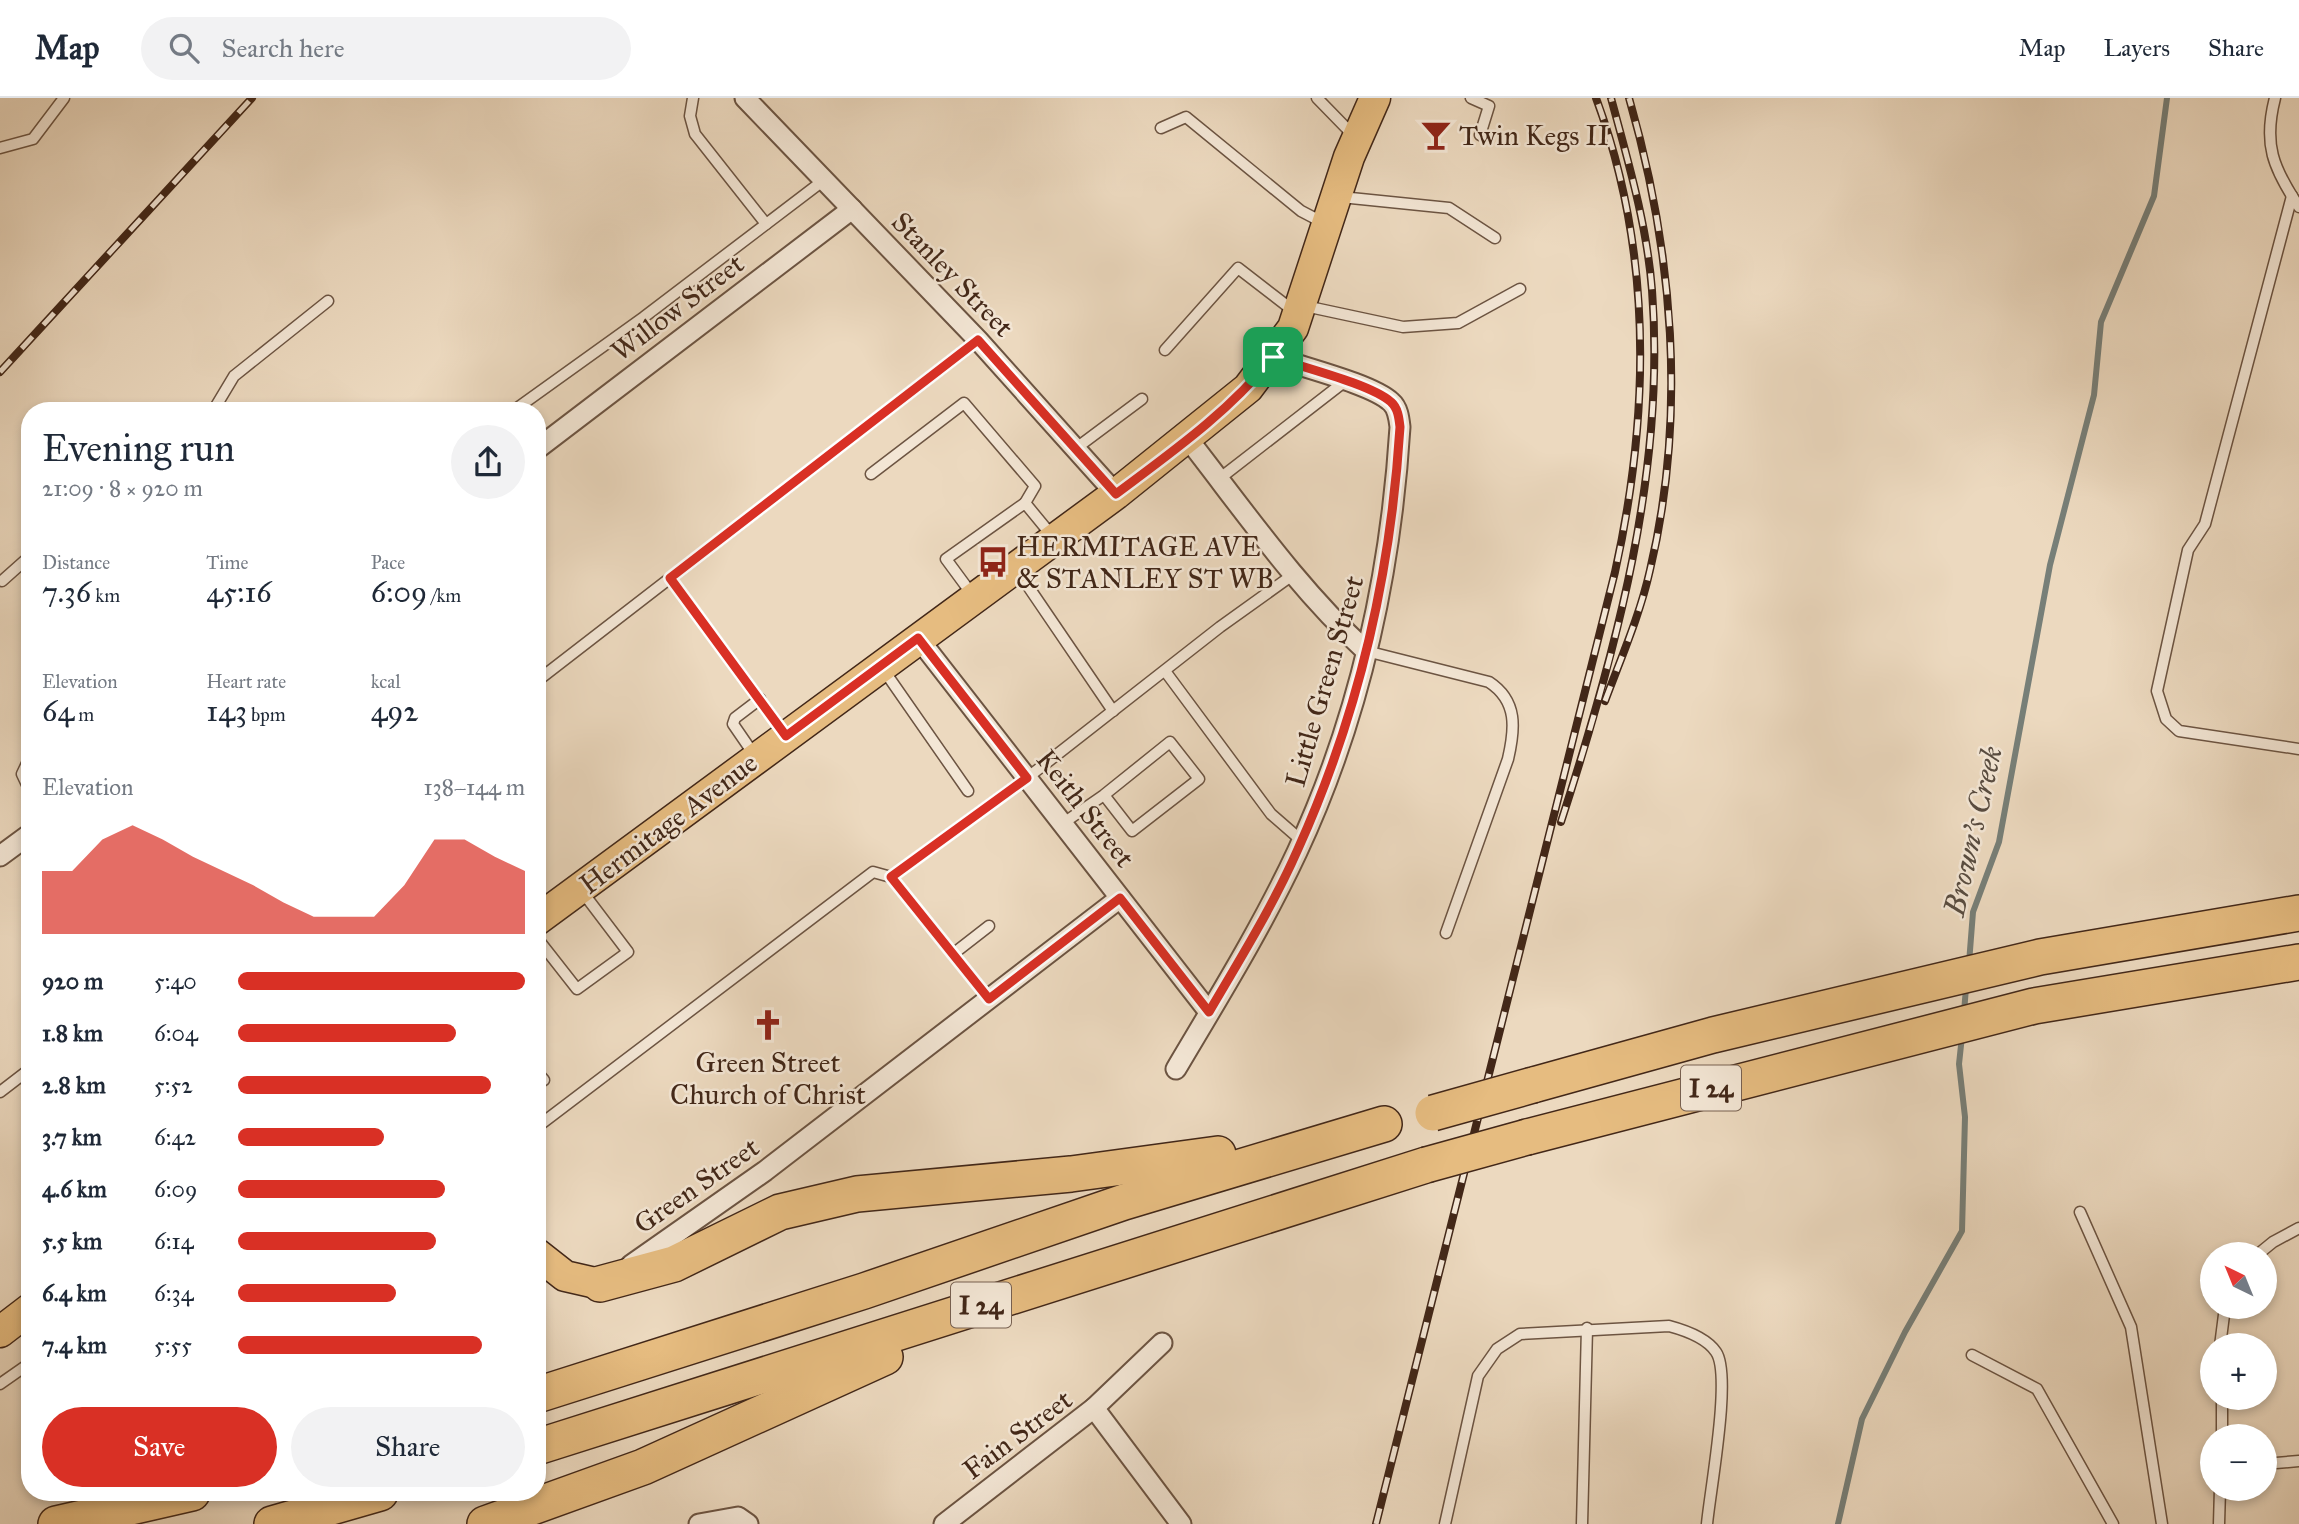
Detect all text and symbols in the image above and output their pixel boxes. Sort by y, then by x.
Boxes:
search box [141,17,631,80]
text: Map [35,28,99,68]
icon: search [165,29,203,67]
text: Search here [221,32,345,64]
text: Map [2019,33,2066,63]
text: Layers [2104,33,2170,63]
text: Share [2208,33,2264,63]
bar icon: Twin Kegs II [1419,118,1453,152]
place label: Twin Kegs II [1459,118,1610,153]
street label: Stanley Street [884,204,1021,344]
street label: Willow Street [604,246,751,369]
pin [1243,327,1303,387]
icon: arrive [1254,338,1292,376]
text: Evening run [42,425,235,471]
button: share [451,425,525,499]
text: 21:09 · 8 × 920 m [42,474,203,502]
place label: HERMITAGE AVE & STANLEY ST WB [1016,529,1274,596]
bus stop icon: HERMITAGE AVE & STANLEY ST WB [976,545,1010,579]
text: Distance [42,551,110,574]
text: Time [206,551,248,574]
text: Pace [371,551,405,574]
street label: Little Green Street [1278,571,1371,791]
text: 7.36 [42,574,91,610]
text: 45:16 [206,574,272,610]
text: 6:09 [371,574,427,610]
text: km [91,584,120,607]
text: /km [427,584,461,607]
text: Elevation [42,670,117,693]
text: Heart rate [206,670,286,693]
text: kcal [371,670,401,693]
text: 64 [42,693,74,729]
text: 143 [206,693,247,729]
text: 492 [371,693,418,729]
text: m [74,703,94,726]
text: bpm [247,703,286,726]
street label: Keith Street [1029,742,1142,874]
water label: Brown's Creek [1936,743,2010,921]
street label: Hermitage Avenue [572,745,764,902]
text: Elevation [42,773,133,801]
text: 138–144 m [423,773,525,801]
text: 920 m [42,967,103,995]
text: 5:40 [154,967,197,995]
church icon: Green Street Church of Christ [751,1008,785,1042]
text: 1.8 km [42,1019,103,1047]
text: 6:04 [154,1019,198,1047]
place label: Green Street Church of Christ [670,1045,866,1112]
road number: I 24 [1681,1065,1741,1110]
text: 2.8 km [42,1071,106,1099]
text: 5:52 [154,1071,193,1099]
text: 3.7 km [42,1123,102,1151]
text: 6:42 [154,1123,196,1151]
street label: Green Street [627,1129,766,1241]
text: 4.6 km [42,1175,107,1203]
text: 6:09 [154,1175,197,1203]
text: 5.5 km [42,1227,102,1255]
text: 6:14 [154,1227,194,1255]
north arrow [2200,1242,2277,1320]
map controls [2200,1242,2277,1501]
text: 6.4 km [42,1279,107,1307]
text: 6:34 [154,1279,194,1307]
road number: I 24 [951,1282,1011,1328]
text: 7.4 km [42,1331,107,1359]
text: 5:55 [154,1331,192,1359]
button: + [2200,1333,2277,1410]
street label: Fain Street [956,1382,1079,1487]
button: Save [42,1407,277,1487]
button: Share [291,1407,525,1487]
button: − [2200,1424,2277,1501]

